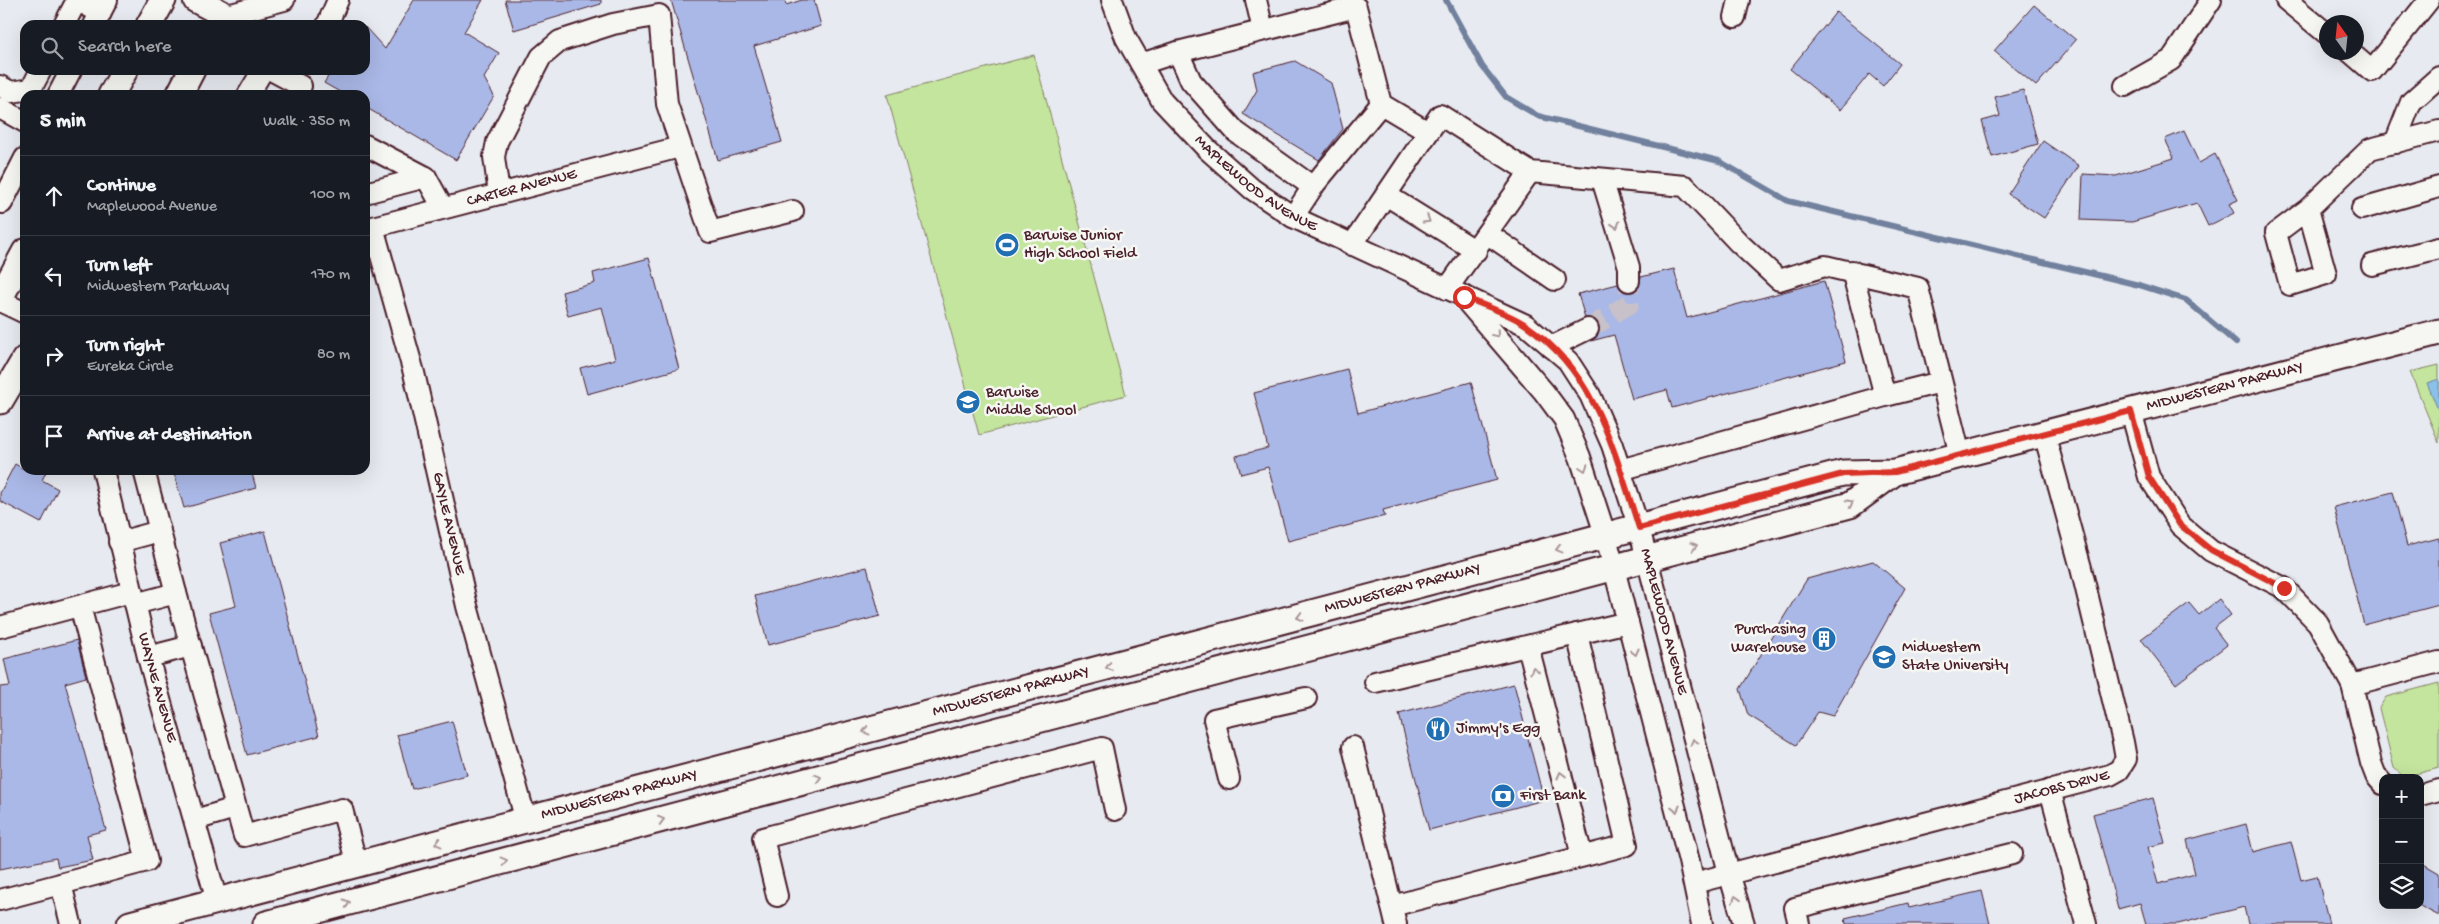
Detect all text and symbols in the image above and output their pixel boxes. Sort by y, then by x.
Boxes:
north arrow [2319,15,2364,60]
search box [20,20,370,75]
icon: search [38,34,66,62]
text: Search here [78,36,172,59]
text: 5 min [40,110,85,135]
text: Walk · 350 m [263,113,350,132]
street label: MAPLEWOOD AVENUE [1190,132,1321,237]
street label: CARTER AVENUE [465,165,580,212]
text: Continue [87,175,156,198]
icon: ahead [40,182,68,210]
text: 100 m [310,186,350,205]
text: Maplewood Avenue [87,198,217,217]
one-way arrow [1422,214,1431,224]
one-way arrow [1611,220,1621,229]
place label: Barwise Junior High School Field [1023,227,1138,264]
sports icon: Barwise Junior High School Field [994,232,1020,258]
text: Turn left [87,255,151,278]
icon: left [40,262,68,290]
text: 170 m [311,266,350,285]
text: Midwestern Parkway [87,278,229,297]
route start [1453,286,1476,309]
one-way arrow [1490,328,1499,337]
text: Turn right [87,335,163,358]
icon: right [40,342,68,370]
text: 80 m [317,346,350,365]
text: Eureka Circle [87,358,173,377]
street label: MIDWESTERN PARKWAY [2144,358,2305,416]
place label: Barwise Middle School [985,384,1076,421]
school or university icon: Barwise Middle School [955,389,981,415]
icon: arrive [40,422,68,450]
text: Arrive at destination [87,424,251,447]
one-way arrow [1578,464,1588,472]
street label: GAYLE AVENUE [427,470,469,578]
one-way arrow [1845,499,1854,509]
one-way arrow [1689,542,1698,552]
one-way arrow [1555,544,1563,554]
street label: MAPLEWOOD AVENUE [1635,547,1692,698]
street label: MIDWESTERN PARKWAY [1322,559,1483,619]
route end [2273,577,2296,600]
one-way arrow [1295,611,1304,622]
place label: Purchasing Warehouse [1731,621,1807,658]
building icon: Purchasing Warehouse [1811,626,1837,652]
street label: WAYNE AVENUE [133,631,181,745]
place label: Midwestern State University [1902,639,2009,676]
school or university icon: Midwestern State University [1871,644,1897,670]
one-way arrow [1630,647,1640,655]
one-way arrow [1104,661,1113,672]
street label: MIDWESTERN PARKWAY [931,662,1091,722]
one-way arrow [1529,665,1540,674]
restaurant icon: Jimmy's Egg [1425,716,1451,742]
place label: Jimmy's Egg [1456,720,1540,739]
one-way arrow [862,725,871,736]
one-way arrow [1690,738,1700,746]
street label: MIDWESTERN PARKWAY [539,765,700,825]
street label: JACOBS DRIVE [2012,766,2112,809]
one-way arrow [1556,770,1567,779]
one-way arrow [814,773,823,784]
map controls [2379,774,2424,909]
button: + [2379,774,2424,819]
bank icon: First Bank [1490,783,1516,809]
place label: First Bank [1519,787,1587,806]
one-way arrow [1670,805,1681,814]
one-way arrow [657,815,665,825]
button: − [2379,819,2424,864]
one-way arrow [435,838,443,848]
one-way arrow [500,856,509,867]
button: layers [2379,864,2424,909]
one-way arrow [1732,895,1742,903]
one-way arrow [343,898,351,908]

